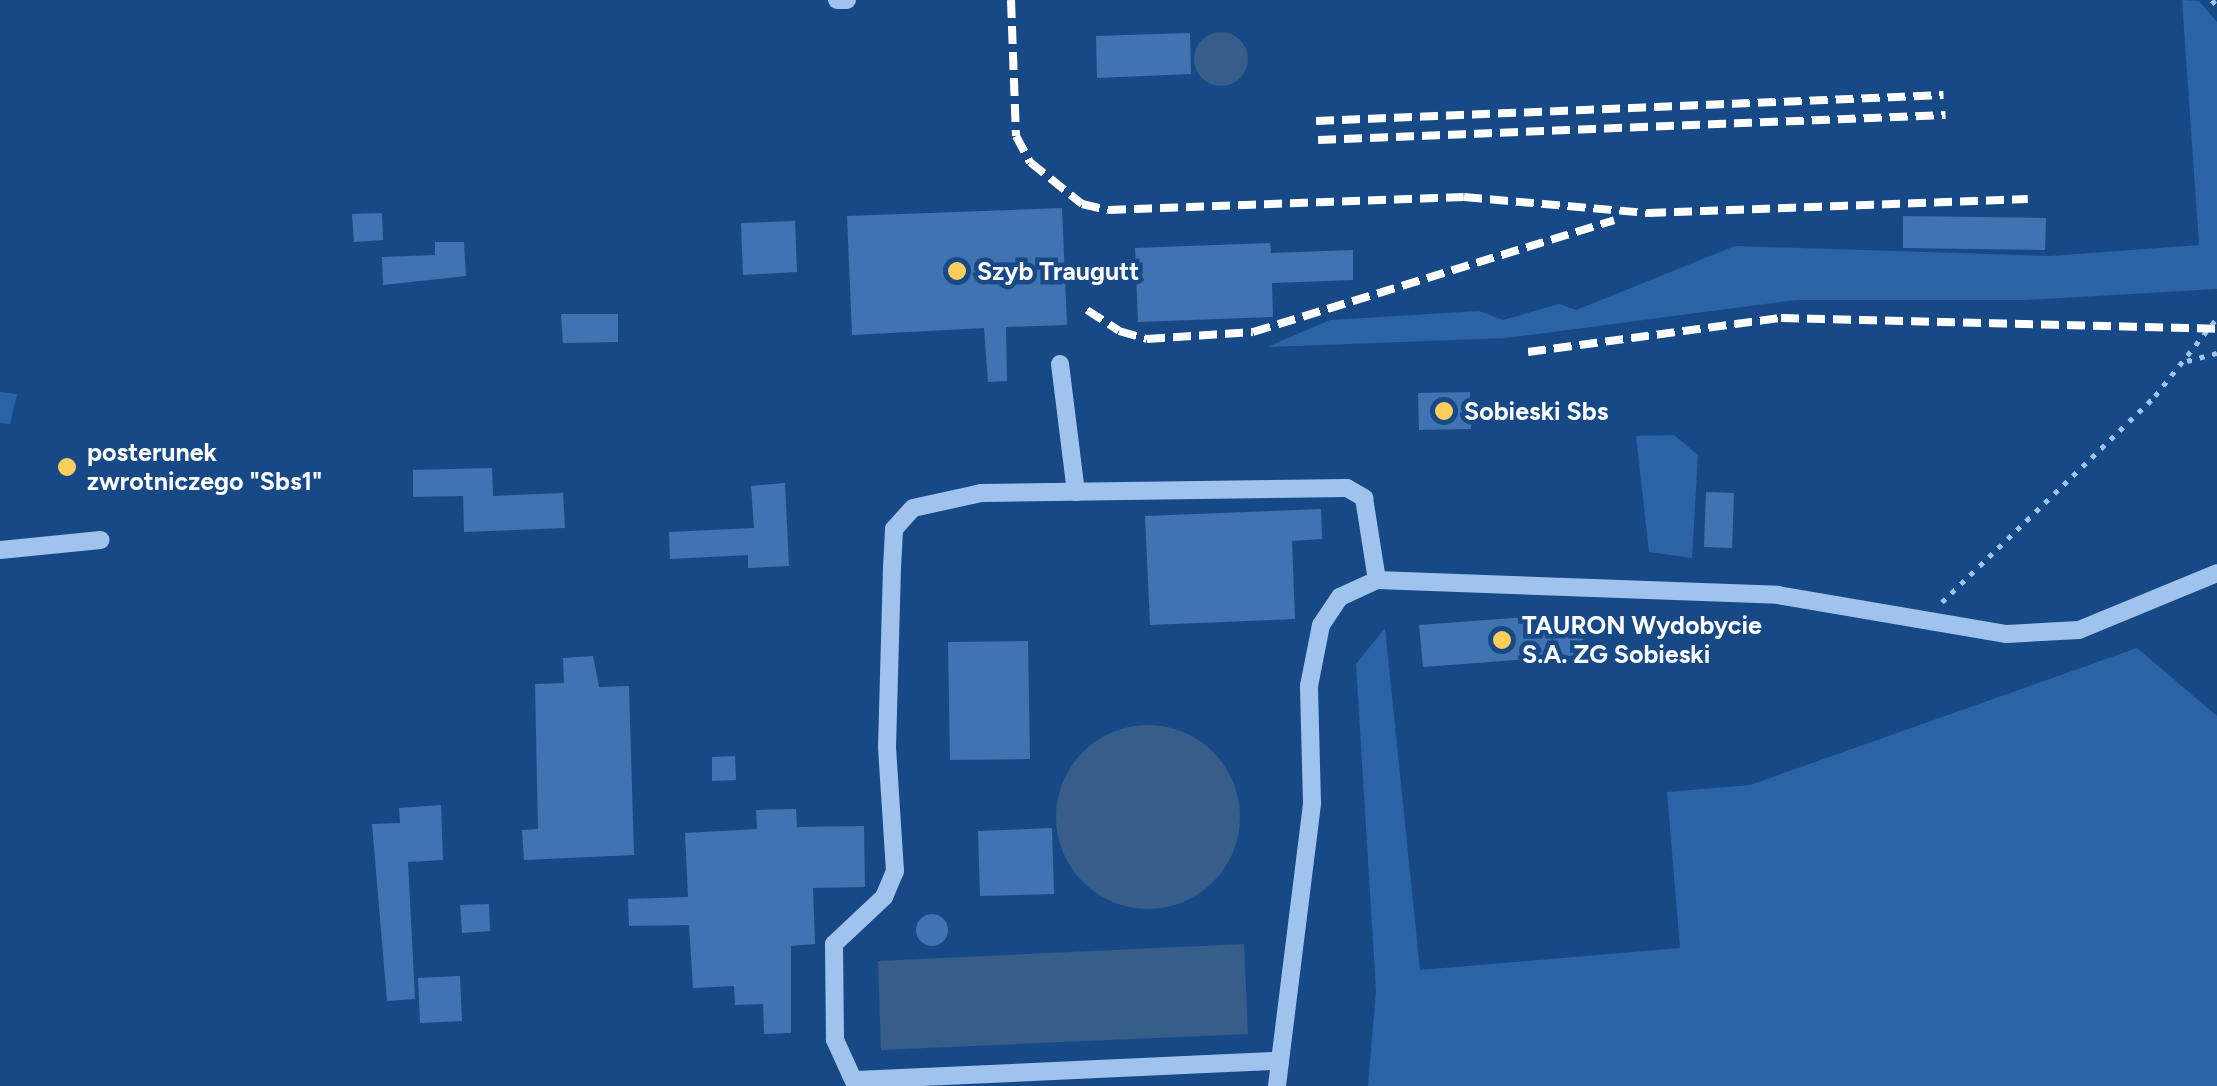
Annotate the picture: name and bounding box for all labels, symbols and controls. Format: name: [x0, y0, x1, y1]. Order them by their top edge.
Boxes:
place label: Szyb Traugutt: [977, 256, 1139, 286]
marker: Szyb Traugutt: [946, 260, 968, 282]
place label: Sobieski Sbs: [1464, 396, 1608, 426]
marker: Sobieski Sbs: [1433, 400, 1455, 422]
place label: posterunek zwrotniczego "Sbs1": [87, 438, 322, 497]
marker: posterunek zwrotniczego "Sbs1": [56, 456, 78, 478]
place label: TAURON Wydobycie S.A. ZG Sobieski: [1522, 611, 1762, 670]
marker: TAURON Wydobycie S.A. ZG Sobieski: [1491, 629, 1513, 651]

